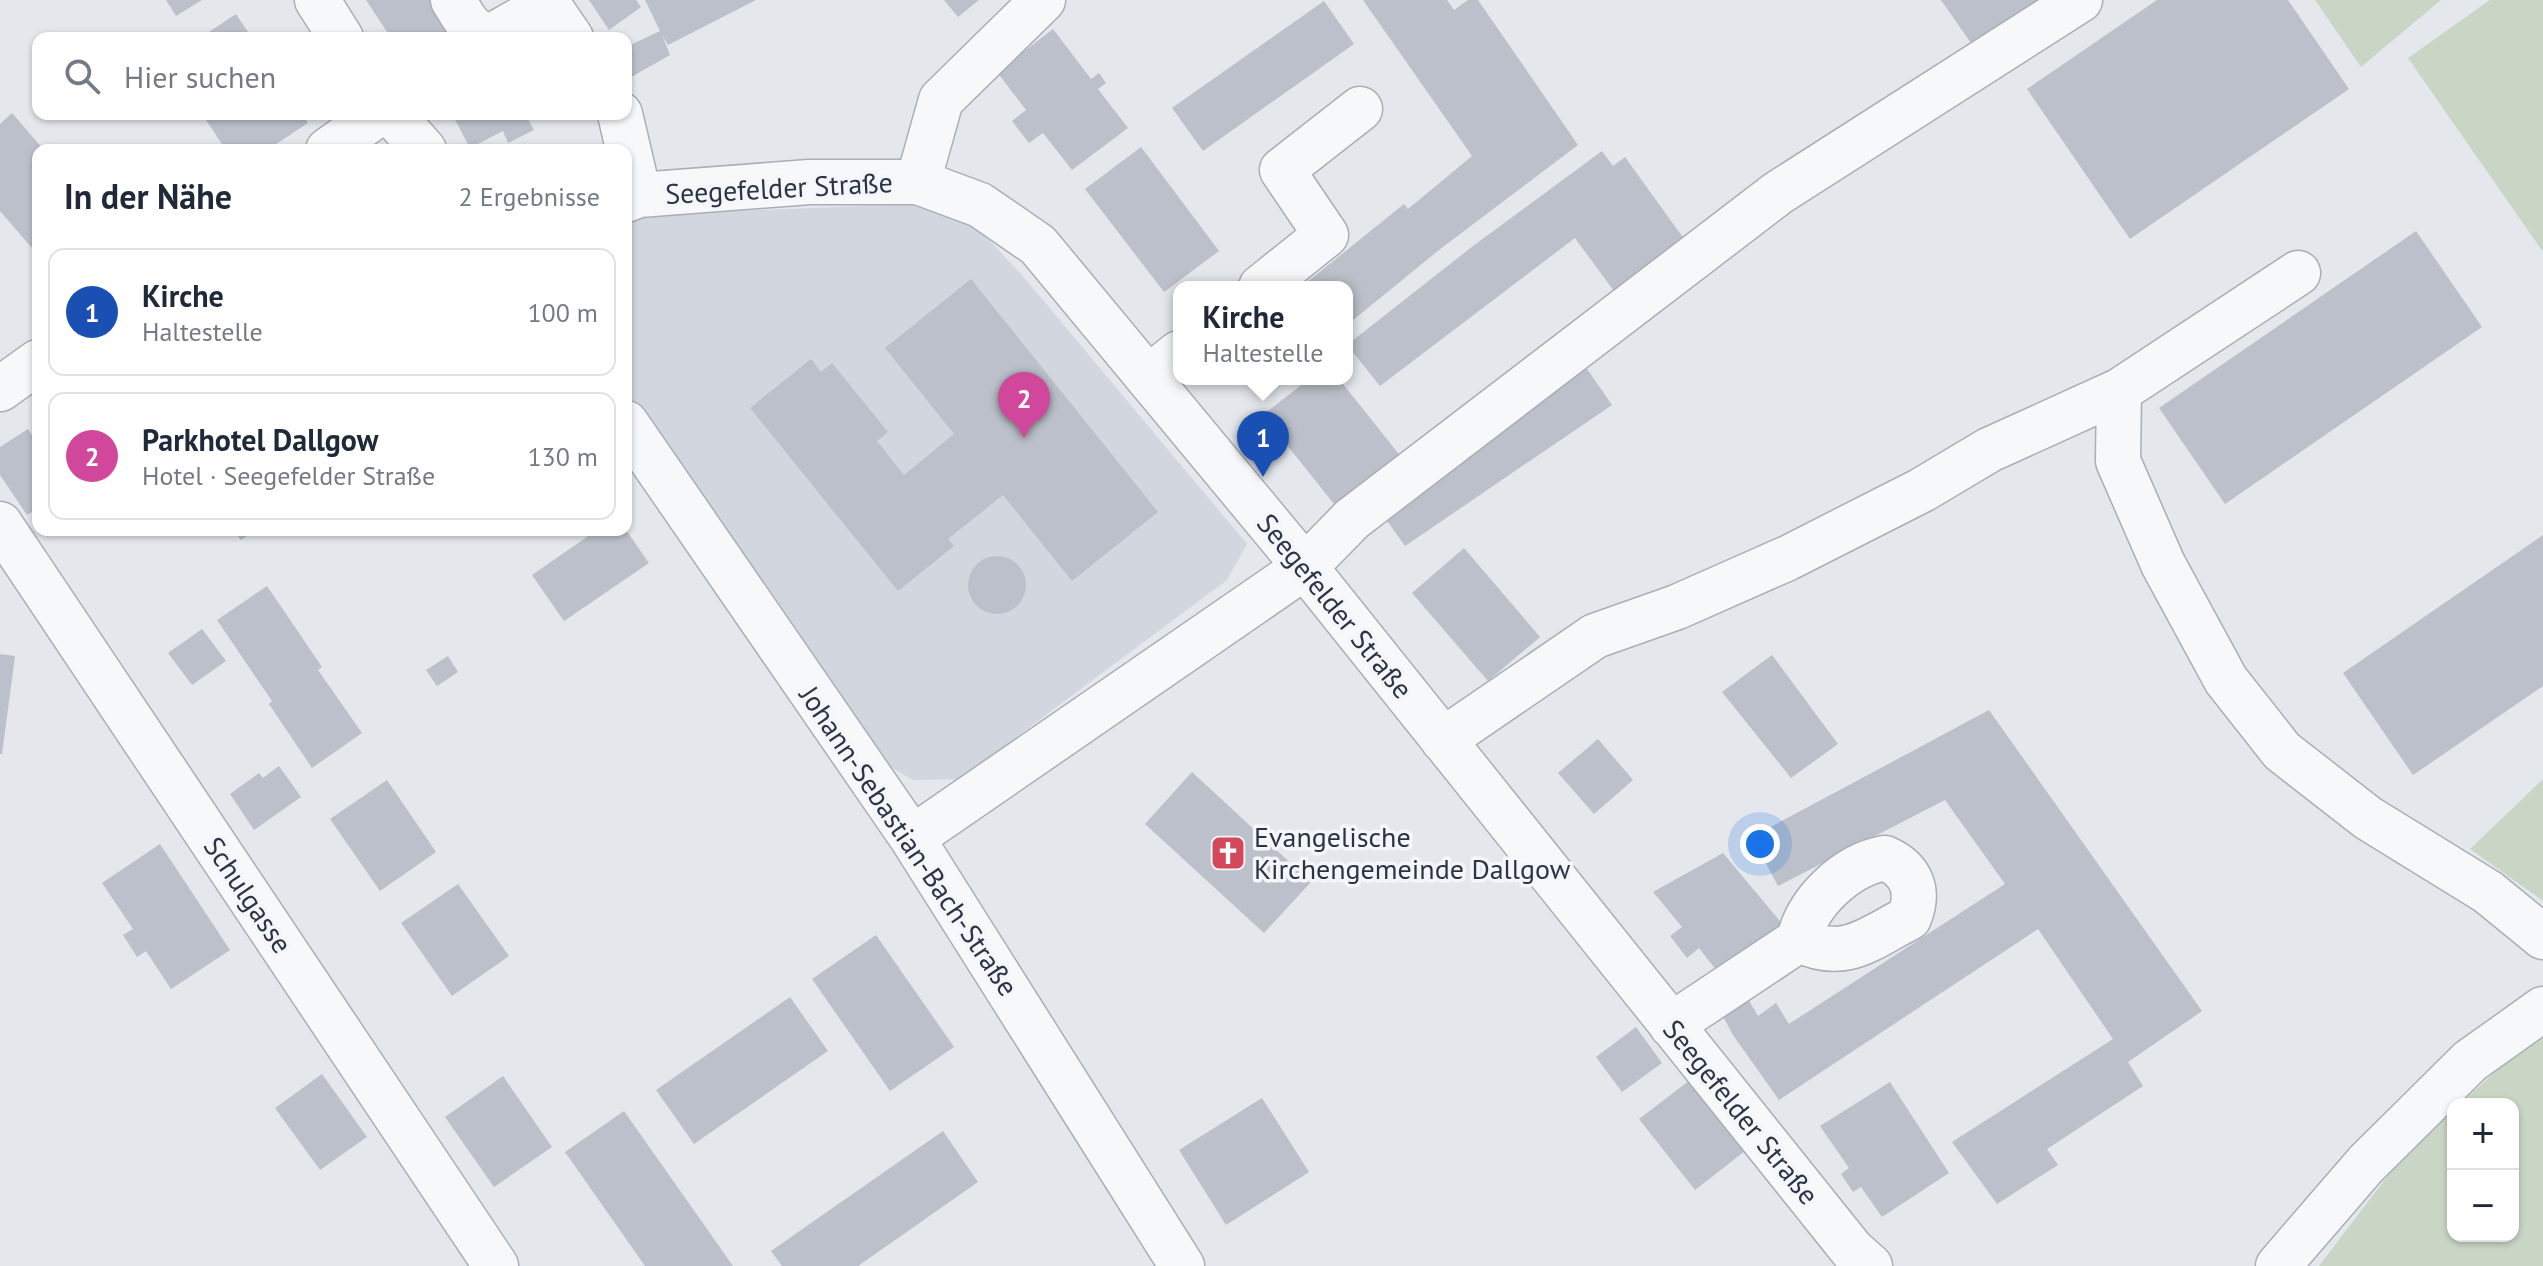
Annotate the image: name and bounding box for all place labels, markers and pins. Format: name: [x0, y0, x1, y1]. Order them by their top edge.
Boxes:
pin: 2: [998, 372, 1050, 438]
pin: 1: [1237, 411, 1289, 477]
place label: Evangelische Kirchengemeinde Dallgow: [1254, 818, 1571, 887]
church icon: Evangelische Kirchengemeinde Dallgow: [1209, 834, 1247, 872]

